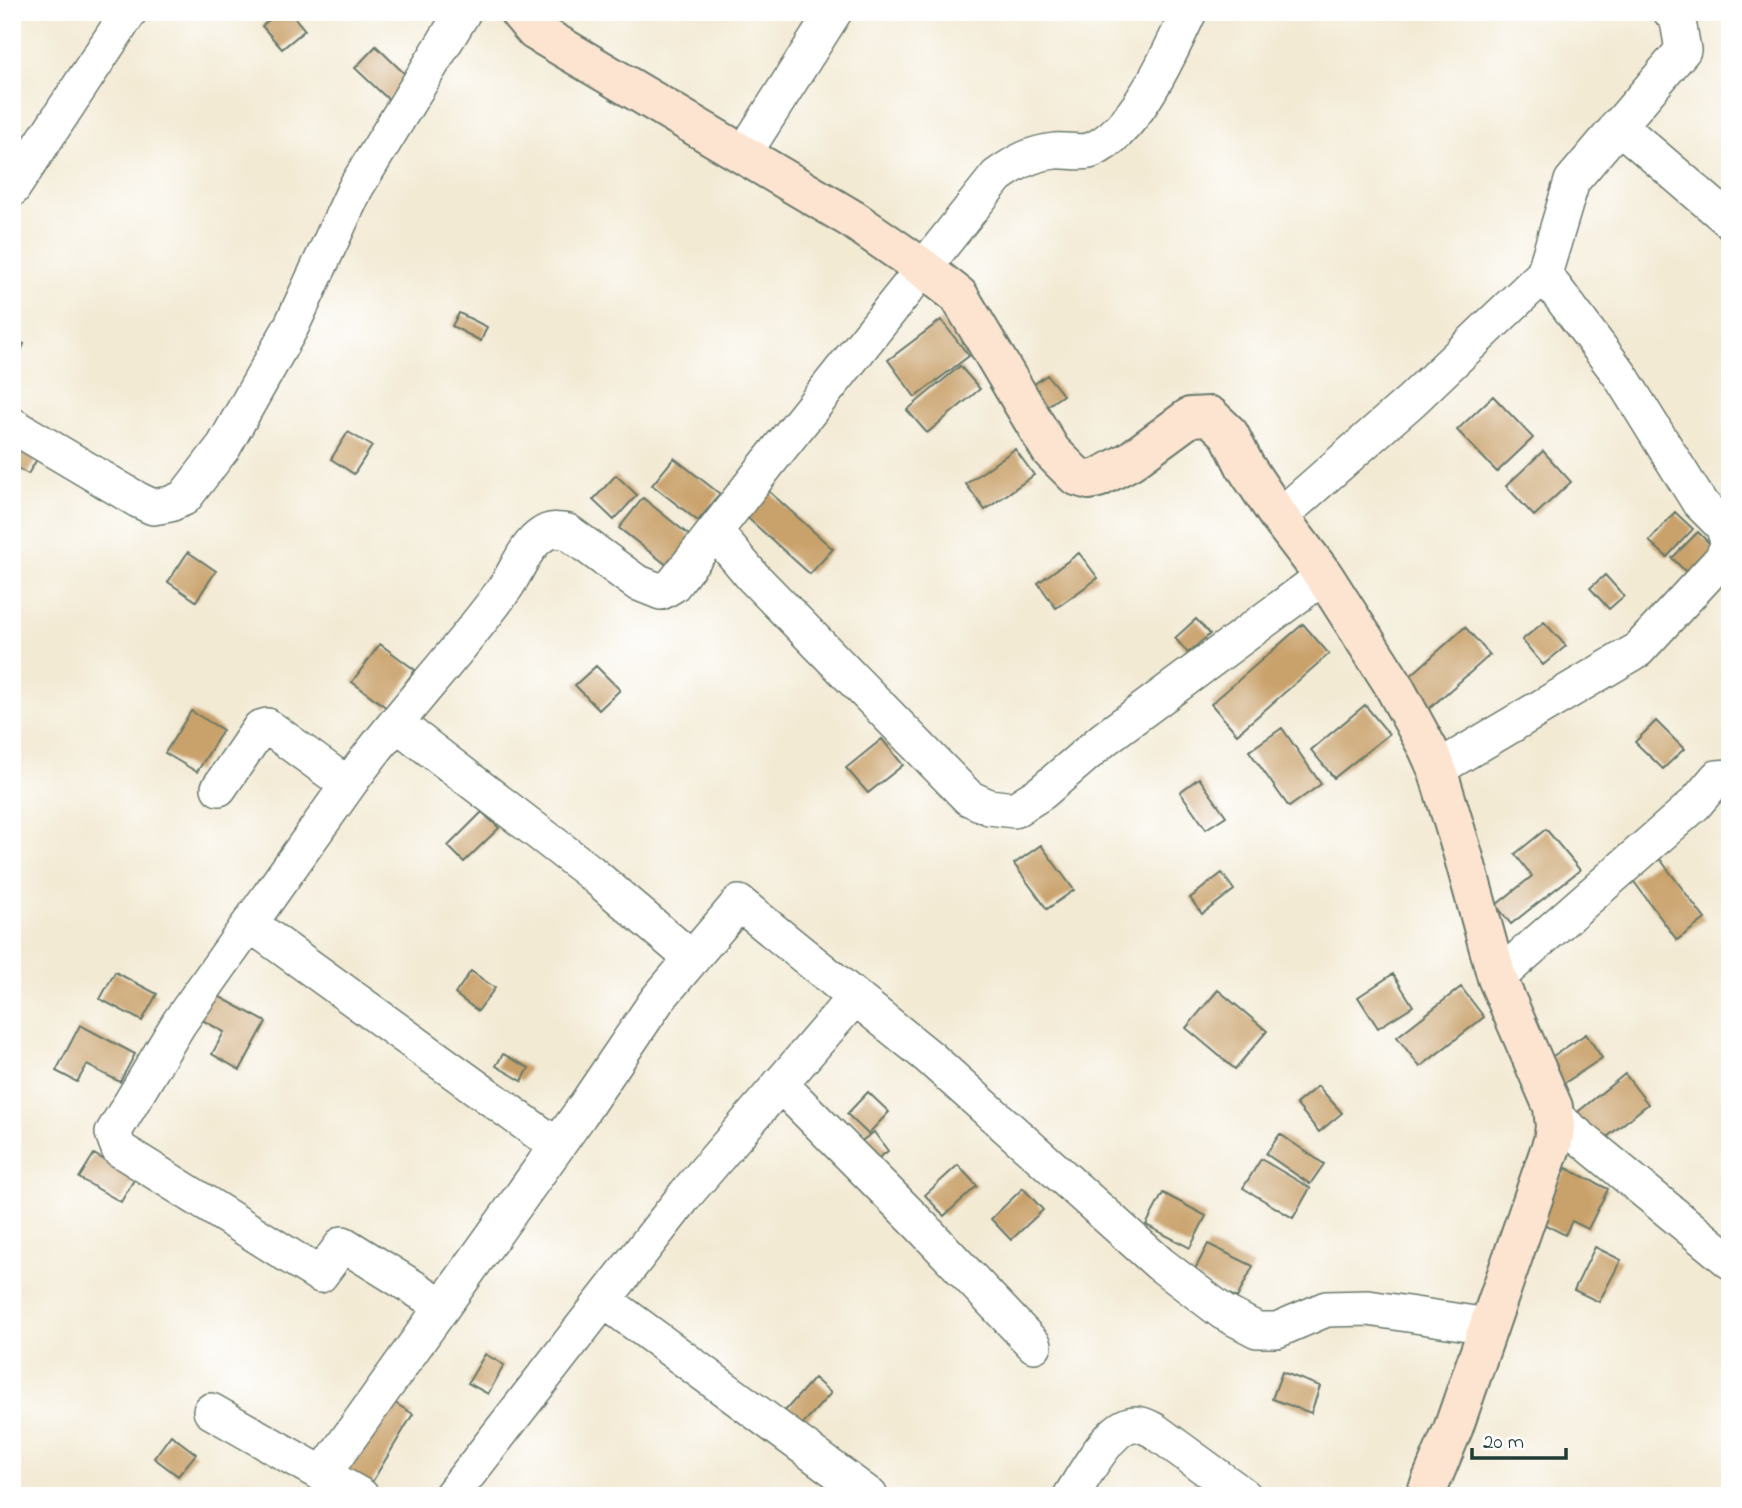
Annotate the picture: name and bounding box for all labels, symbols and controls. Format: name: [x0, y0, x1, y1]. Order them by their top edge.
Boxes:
scale bar: [1472, 1417, 1567, 1461]
text: 20 m: [1483, 1428, 1524, 1458]

